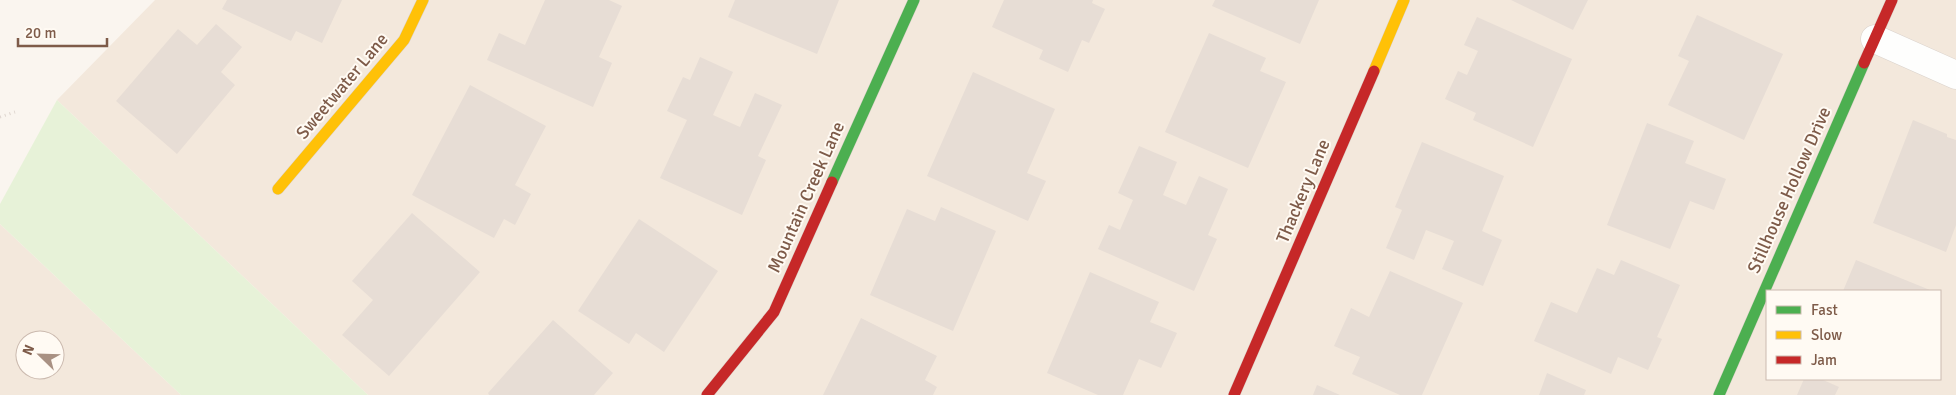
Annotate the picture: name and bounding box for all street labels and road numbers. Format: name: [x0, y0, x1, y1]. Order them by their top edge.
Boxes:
street label: Sweetwater Lane: [291, 29, 393, 143]
street label: Stillhouse Hollow Drive: [1742, 103, 1836, 277]
street label: Mountain Creek Lane: [763, 118, 849, 276]
street label: Thackery Lane: [1271, 136, 1335, 246]

